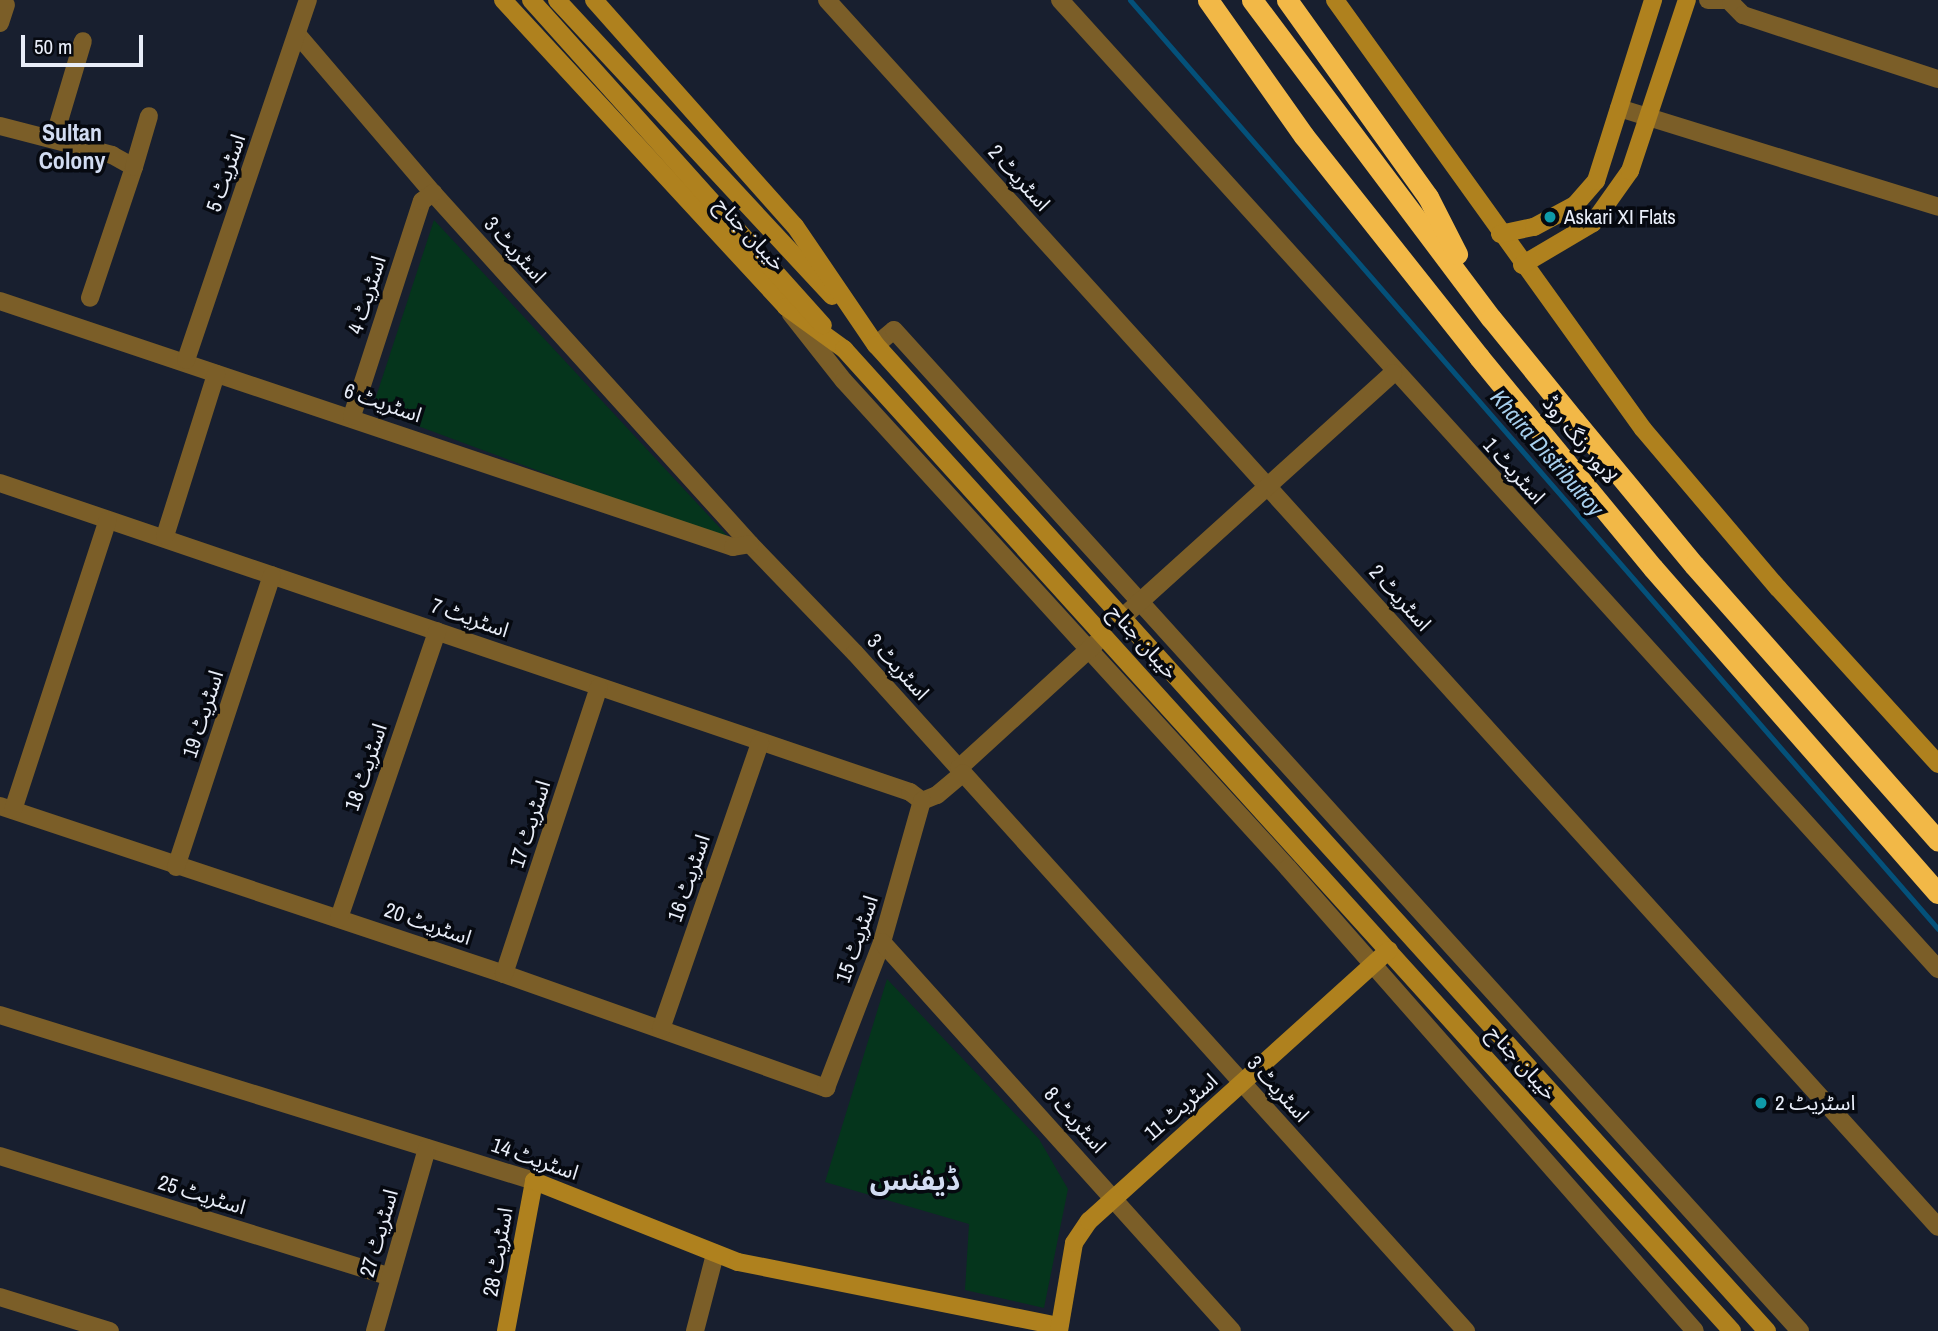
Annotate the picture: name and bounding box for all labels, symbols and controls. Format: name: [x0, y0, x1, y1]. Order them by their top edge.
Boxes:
scale bar: [24, 21, 147, 65]
text: 50 m: [34, 32, 72, 61]
district label: Sultan Colony: [39, 119, 105, 175]
street label: اسٹریٹ 5: [201, 131, 251, 215]
street label: اسٹریٹ 2: [983, 140, 1055, 216]
street label: خیبان جناح: [709, 192, 791, 276]
place label: Askari XI Flats: [1564, 204, 1676, 230]
marker: Askari XI Flats: [1542, 209, 1558, 225]
street label: اسٹریٹ 3: [479, 212, 551, 288]
street label: اسٹریٹ 4: [343, 253, 391, 337]
street label: اسٹریٹ 6: [341, 378, 425, 428]
water label: Khaira Distributroy: [1485, 384, 1609, 522]
street label: لاہور رنگ روڈ: [1537, 391, 1623, 489]
street label: اسٹریٹ 1: [1478, 433, 1550, 509]
street label: اسٹریٹ 2: [1364, 560, 1436, 636]
street label: اسٹریٹ 7: [428, 593, 512, 643]
street label: خیبان جناح: [1103, 599, 1183, 685]
street label: اسٹریٹ 3: [862, 629, 934, 705]
street label: اسٹریٹ 19: [177, 667, 229, 761]
street label: اسٹریٹ 18: [339, 720, 393, 814]
street label: اسٹریٹ 17: [504, 777, 556, 871]
street label: اسٹریٹ 16: [662, 831, 716, 925]
street label: اسٹریٹ 15: [830, 892, 884, 986]
street label: اسٹریٹ 20: [381, 897, 475, 951]
street label: خیبان جناح: [1482, 1020, 1562, 1106]
street label: اسٹریٹ 3: [1242, 1051, 1314, 1127]
street label: اسٹریٹ 11: [1139, 1068, 1223, 1146]
street label: اسٹریٹ 8: [1039, 1082, 1111, 1158]
place label: اسٹریٹ 2: [1775, 1090, 1856, 1116]
marker: اسٹریٹ 2: [1753, 1095, 1769, 1111]
street label: اسٹریٹ 14: [488, 1132, 582, 1186]
district label: ڈیفنس: [870, 1163, 960, 1197]
street label: اسٹریٹ 25: [155, 1170, 249, 1220]
street label: اسٹریٹ 27: [354, 1186, 404, 1280]
street label: اسٹریٹ 28: [478, 1205, 518, 1299]

